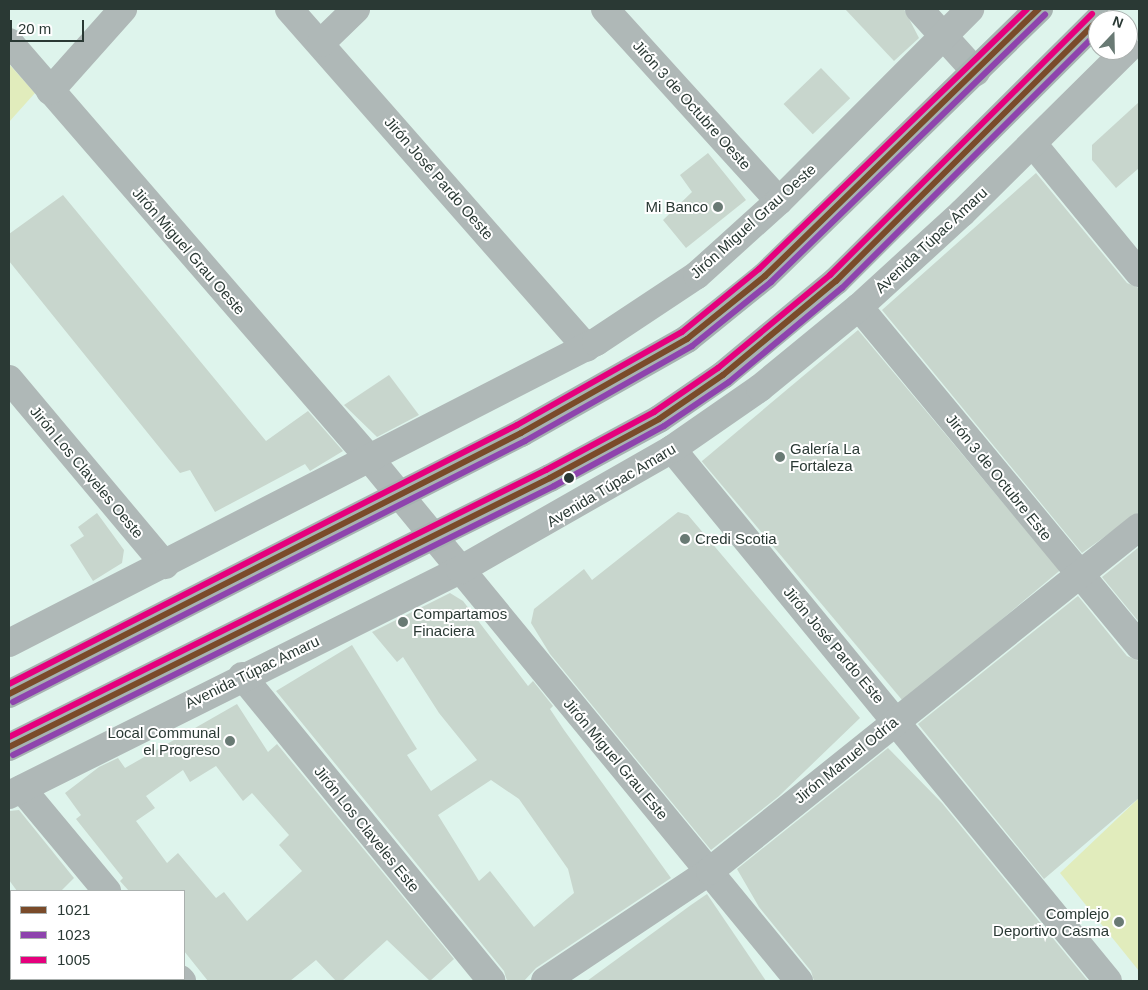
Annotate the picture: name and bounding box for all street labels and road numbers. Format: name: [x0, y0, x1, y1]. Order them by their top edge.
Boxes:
street label: Jirón 3 de Octubre Oeste: [629, 37, 755, 173]
street label: Jirón José Pardo Oeste: [381, 113, 497, 243]
street label: Jirón Miguel Grau Oeste: [687, 160, 819, 282]
street label: Avenida Túpac Amaru: [871, 183, 991, 297]
street label: Jirón Miguel Grau Oeste: [129, 184, 249, 318]
street label: Jirón Los Claveles Oeste: [27, 402, 147, 542]
street label: Jirón 3 de Octubre Este: [942, 410, 1056, 544]
street label: Avenida Túpac Amaru: [543, 439, 679, 531]
street label: Jirón José Pardo Este: [780, 583, 888, 707]
street label: Avenida Túpac Amaru: [181, 631, 323, 713]
street label: Jirón Miguel Grau Este: [560, 695, 672, 823]
street label: Jirón Manuel Odría: [791, 713, 901, 807]
street label: Jirón Los Claveles Este: [311, 762, 423, 896]

